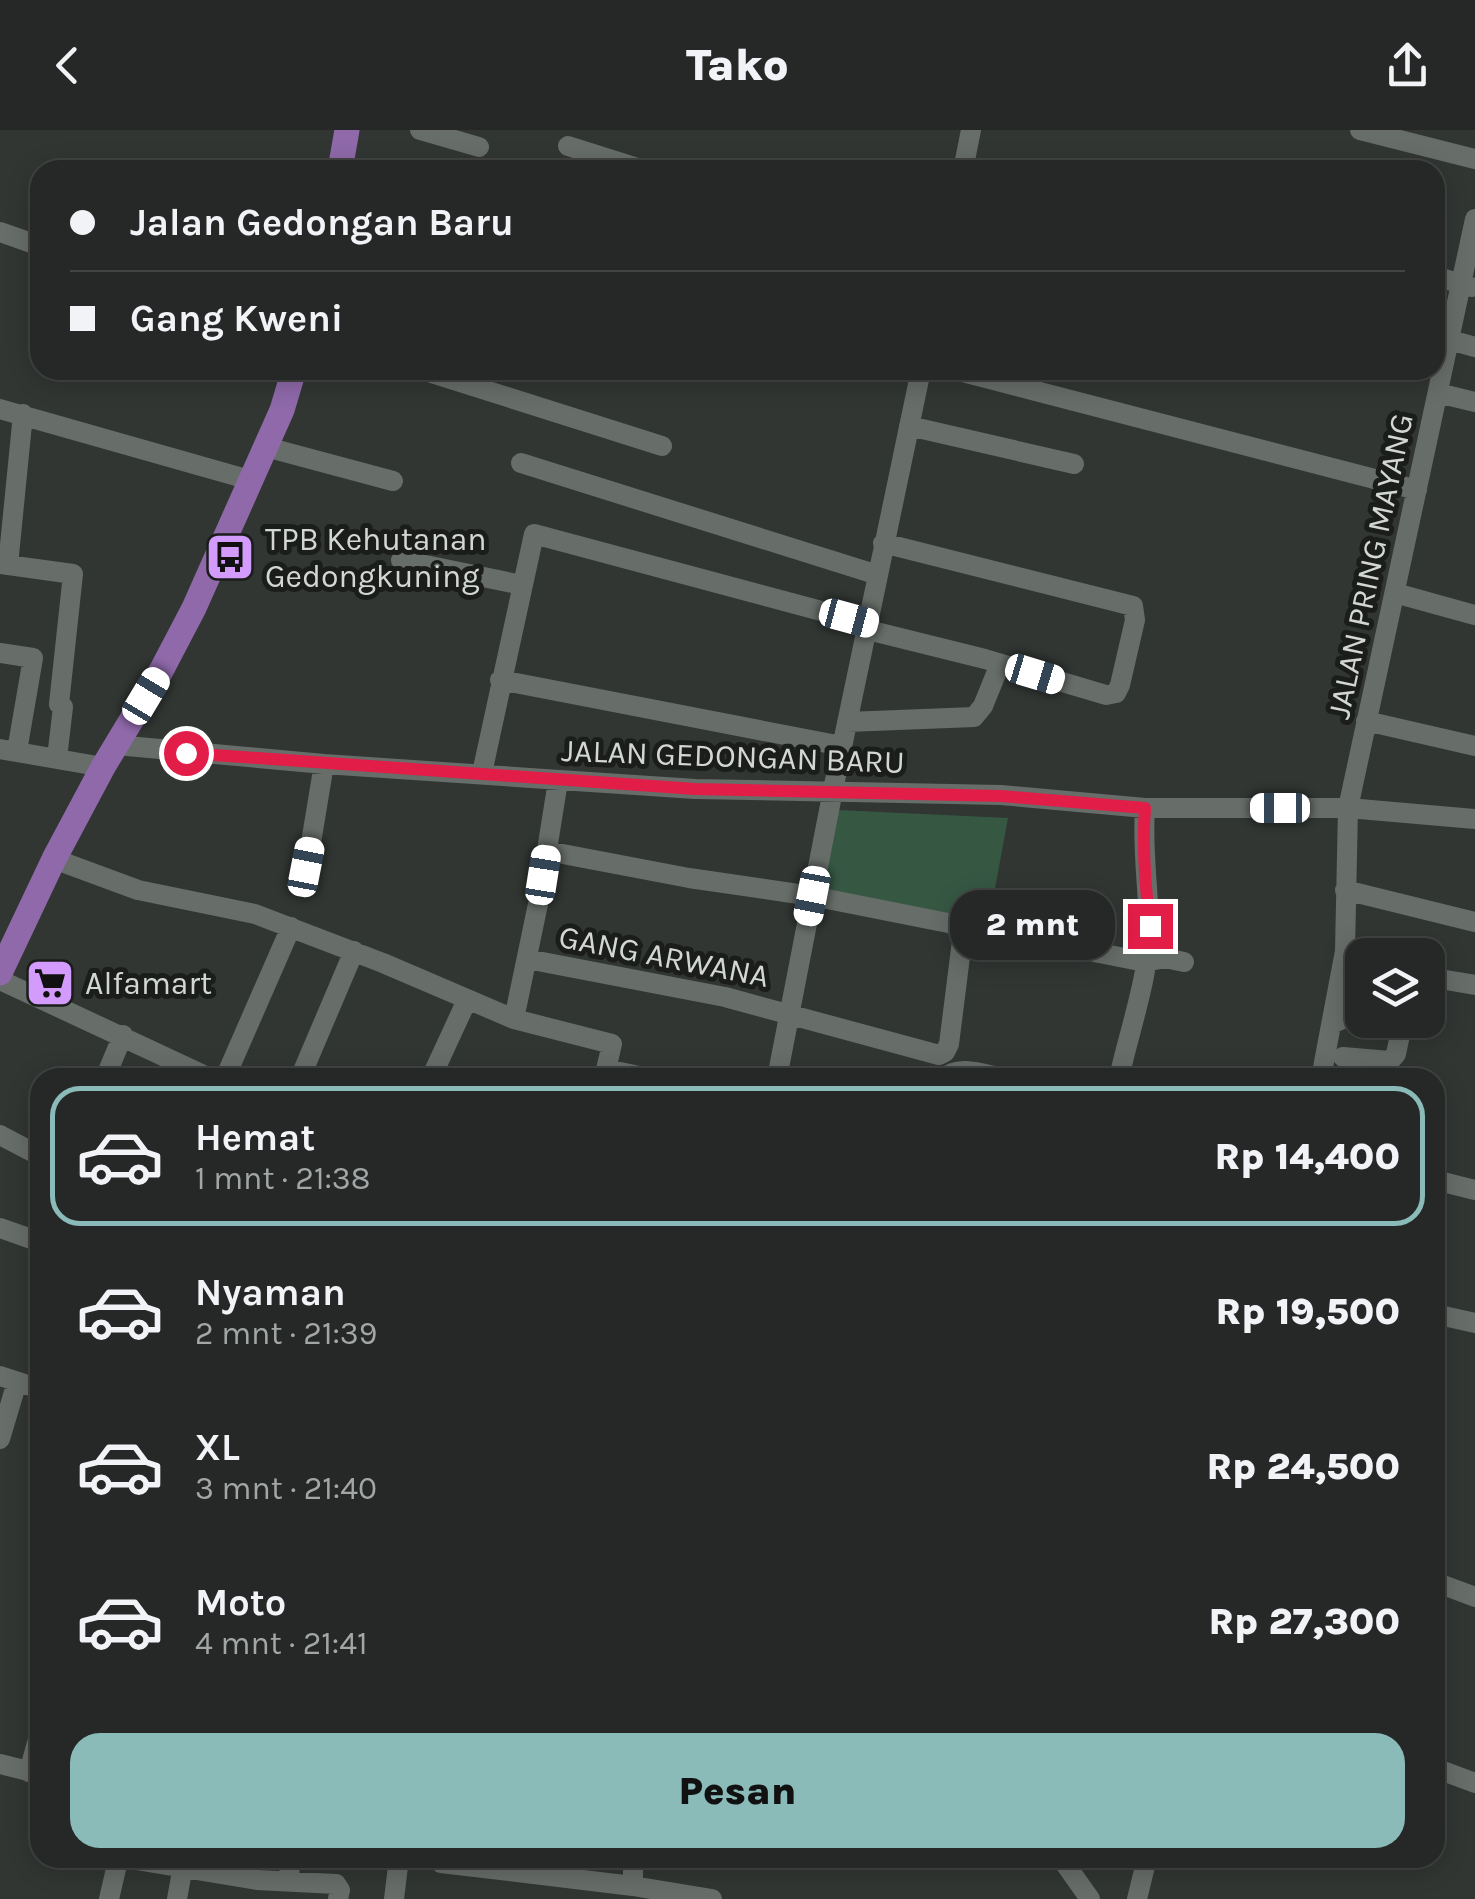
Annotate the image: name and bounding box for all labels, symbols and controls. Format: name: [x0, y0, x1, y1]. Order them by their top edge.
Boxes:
icon: back: [40, 38, 95, 93]
icon: share: [1380, 38, 1435, 93]
text: Tako: [686, 39, 789, 91]
text: Jalan Gedongan Baru: [130, 200, 514, 245]
text: Gang Kweni: [130, 296, 343, 341]
street label: JALAN PRING MAYANG: [1320, 410, 1421, 722]
place label: TPB Kehutanan Gedongkuning: [265, 521, 487, 595]
bus stop icon: TPB Kehutanan Gedongkuning: [204, 531, 256, 583]
car: [816, 596, 882, 640]
car: [1002, 651, 1068, 697]
car: [118, 663, 174, 729]
route start: [164, 731, 209, 776]
street label: JALAN GEDONGAN BARU: [561, 732, 905, 781]
car: [1250, 793, 1310, 823]
car: [286, 835, 326, 899]
car: [523, 843, 563, 907]
car: [792, 864, 832, 928]
callout: 2 mnt: [950, 891, 1115, 961]
route end: [1128, 904, 1173, 949]
text: 2 mnt: [986, 906, 1079, 943]
street label: GANG ARWANA: [556, 918, 772, 995]
map controls: [1345, 938, 1445, 1038]
button: layers: [1345, 938, 1445, 1038]
supermarket icon: Alfamart: [24, 957, 76, 1009]
place label: Alfamart: [85, 965, 212, 1002]
icon: car: [75, 1111, 165, 1201]
text: Hemat: [195, 1115, 315, 1160]
text: Rp 14,400: [1215, 1134, 1400, 1179]
text: 1 mnt · 21:38: [195, 1160, 370, 1197]
icon: car: [75, 1266, 165, 1356]
text: Nyaman: [195, 1270, 346, 1315]
text: Rp 19,500: [1216, 1289, 1400, 1334]
text: 2 mnt · 21:39: [195, 1315, 377, 1352]
icon: car: [75, 1421, 165, 1511]
text: XL: [195, 1425, 240, 1470]
text: Rp 24,500: [1206, 1444, 1400, 1489]
text: 3 mnt · 21:40: [195, 1470, 377, 1507]
icon: car: [75, 1576, 165, 1666]
text: Moto: [195, 1580, 286, 1625]
text: Rp 27,300: [1208, 1599, 1400, 1644]
text: 4 mnt · 21:41: [195, 1625, 368, 1662]
button: Pesan: [70, 1733, 1405, 1848]

